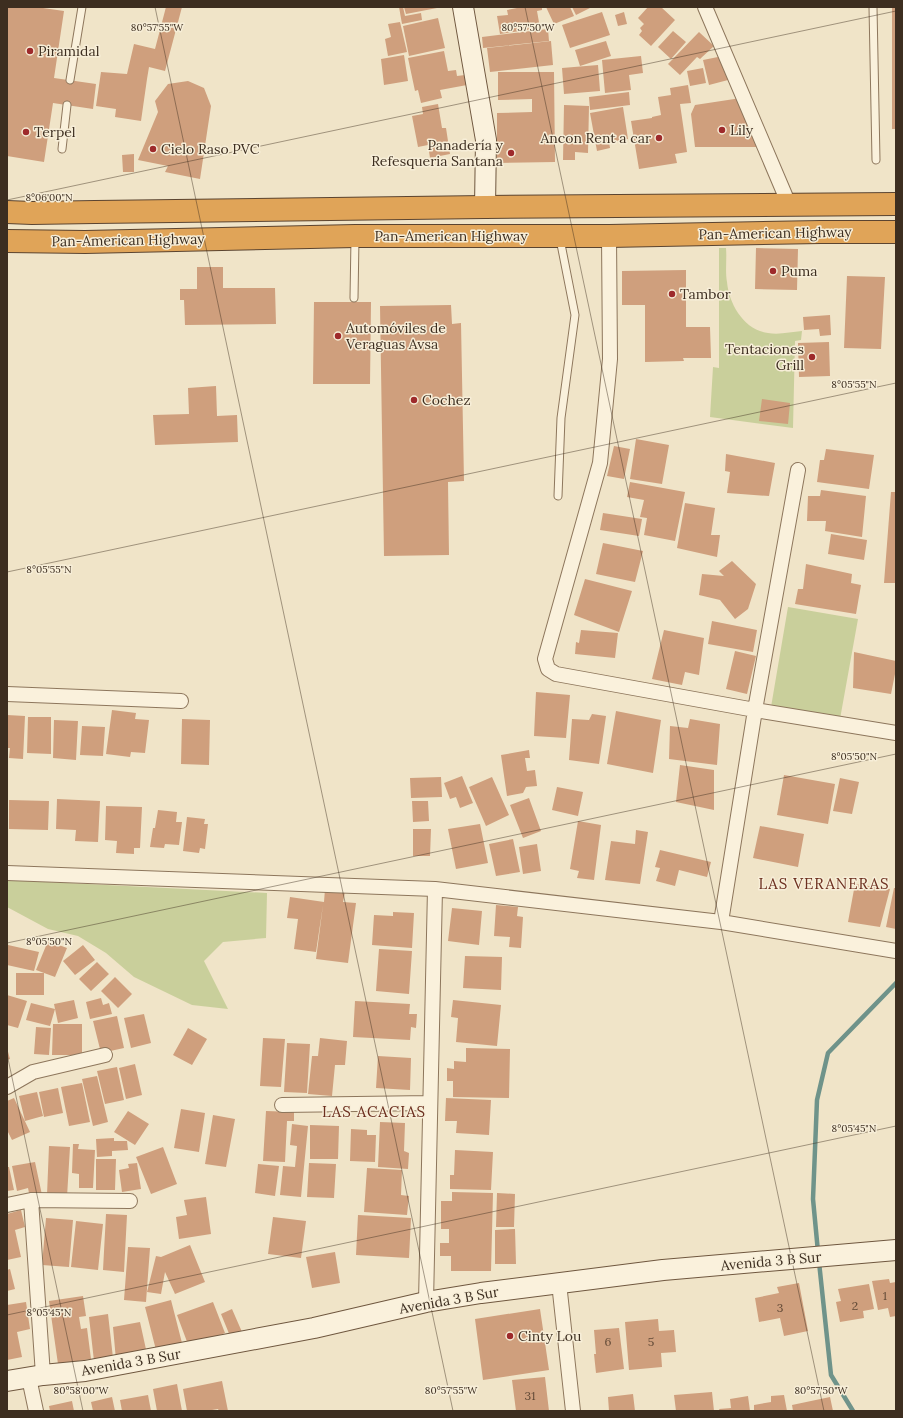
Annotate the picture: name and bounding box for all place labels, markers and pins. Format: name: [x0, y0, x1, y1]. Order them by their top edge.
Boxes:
place label: Piramidal: [38, 42, 100, 60]
marker: Piramidal: [25, 46, 35, 56]
place label: Lily: [730, 121, 754, 139]
place label: Terpel: [34, 123, 76, 141]
marker: Lily: [717, 125, 727, 135]
marker: Terpel: [21, 127, 31, 137]
place label: Ancon Rent a car: [540, 129, 651, 147]
marker: Ancon Rent a car: [654, 133, 664, 143]
place label: Panadería y Refesqueria Santana: [371, 136, 504, 170]
place label: Cielo Raso PVC: [161, 140, 260, 158]
marker: Cielo Raso PVC: [148, 144, 158, 154]
marker: Panadería y Refesqueria Santana: [506, 148, 516, 158]
place label: Puma: [781, 262, 818, 280]
marker: Puma: [768, 266, 778, 276]
place label: Tambor: [680, 285, 731, 303]
marker: Tambor: [667, 289, 677, 299]
place label: Automóviles de Veraguas Avsa: [345, 319, 446, 353]
marker: Automóviles de Veraguas Avsa: [333, 331, 343, 341]
place label: Tentaciones Grill: [725, 340, 804, 374]
marker: Tentaciones Grill: [807, 352, 817, 362]
place label: Cochez: [422, 391, 471, 409]
marker: Cochez: [409, 395, 419, 405]
place label: Cinty Lou: [518, 1327, 581, 1345]
marker: Cinty Lou: [505, 1331, 515, 1341]

